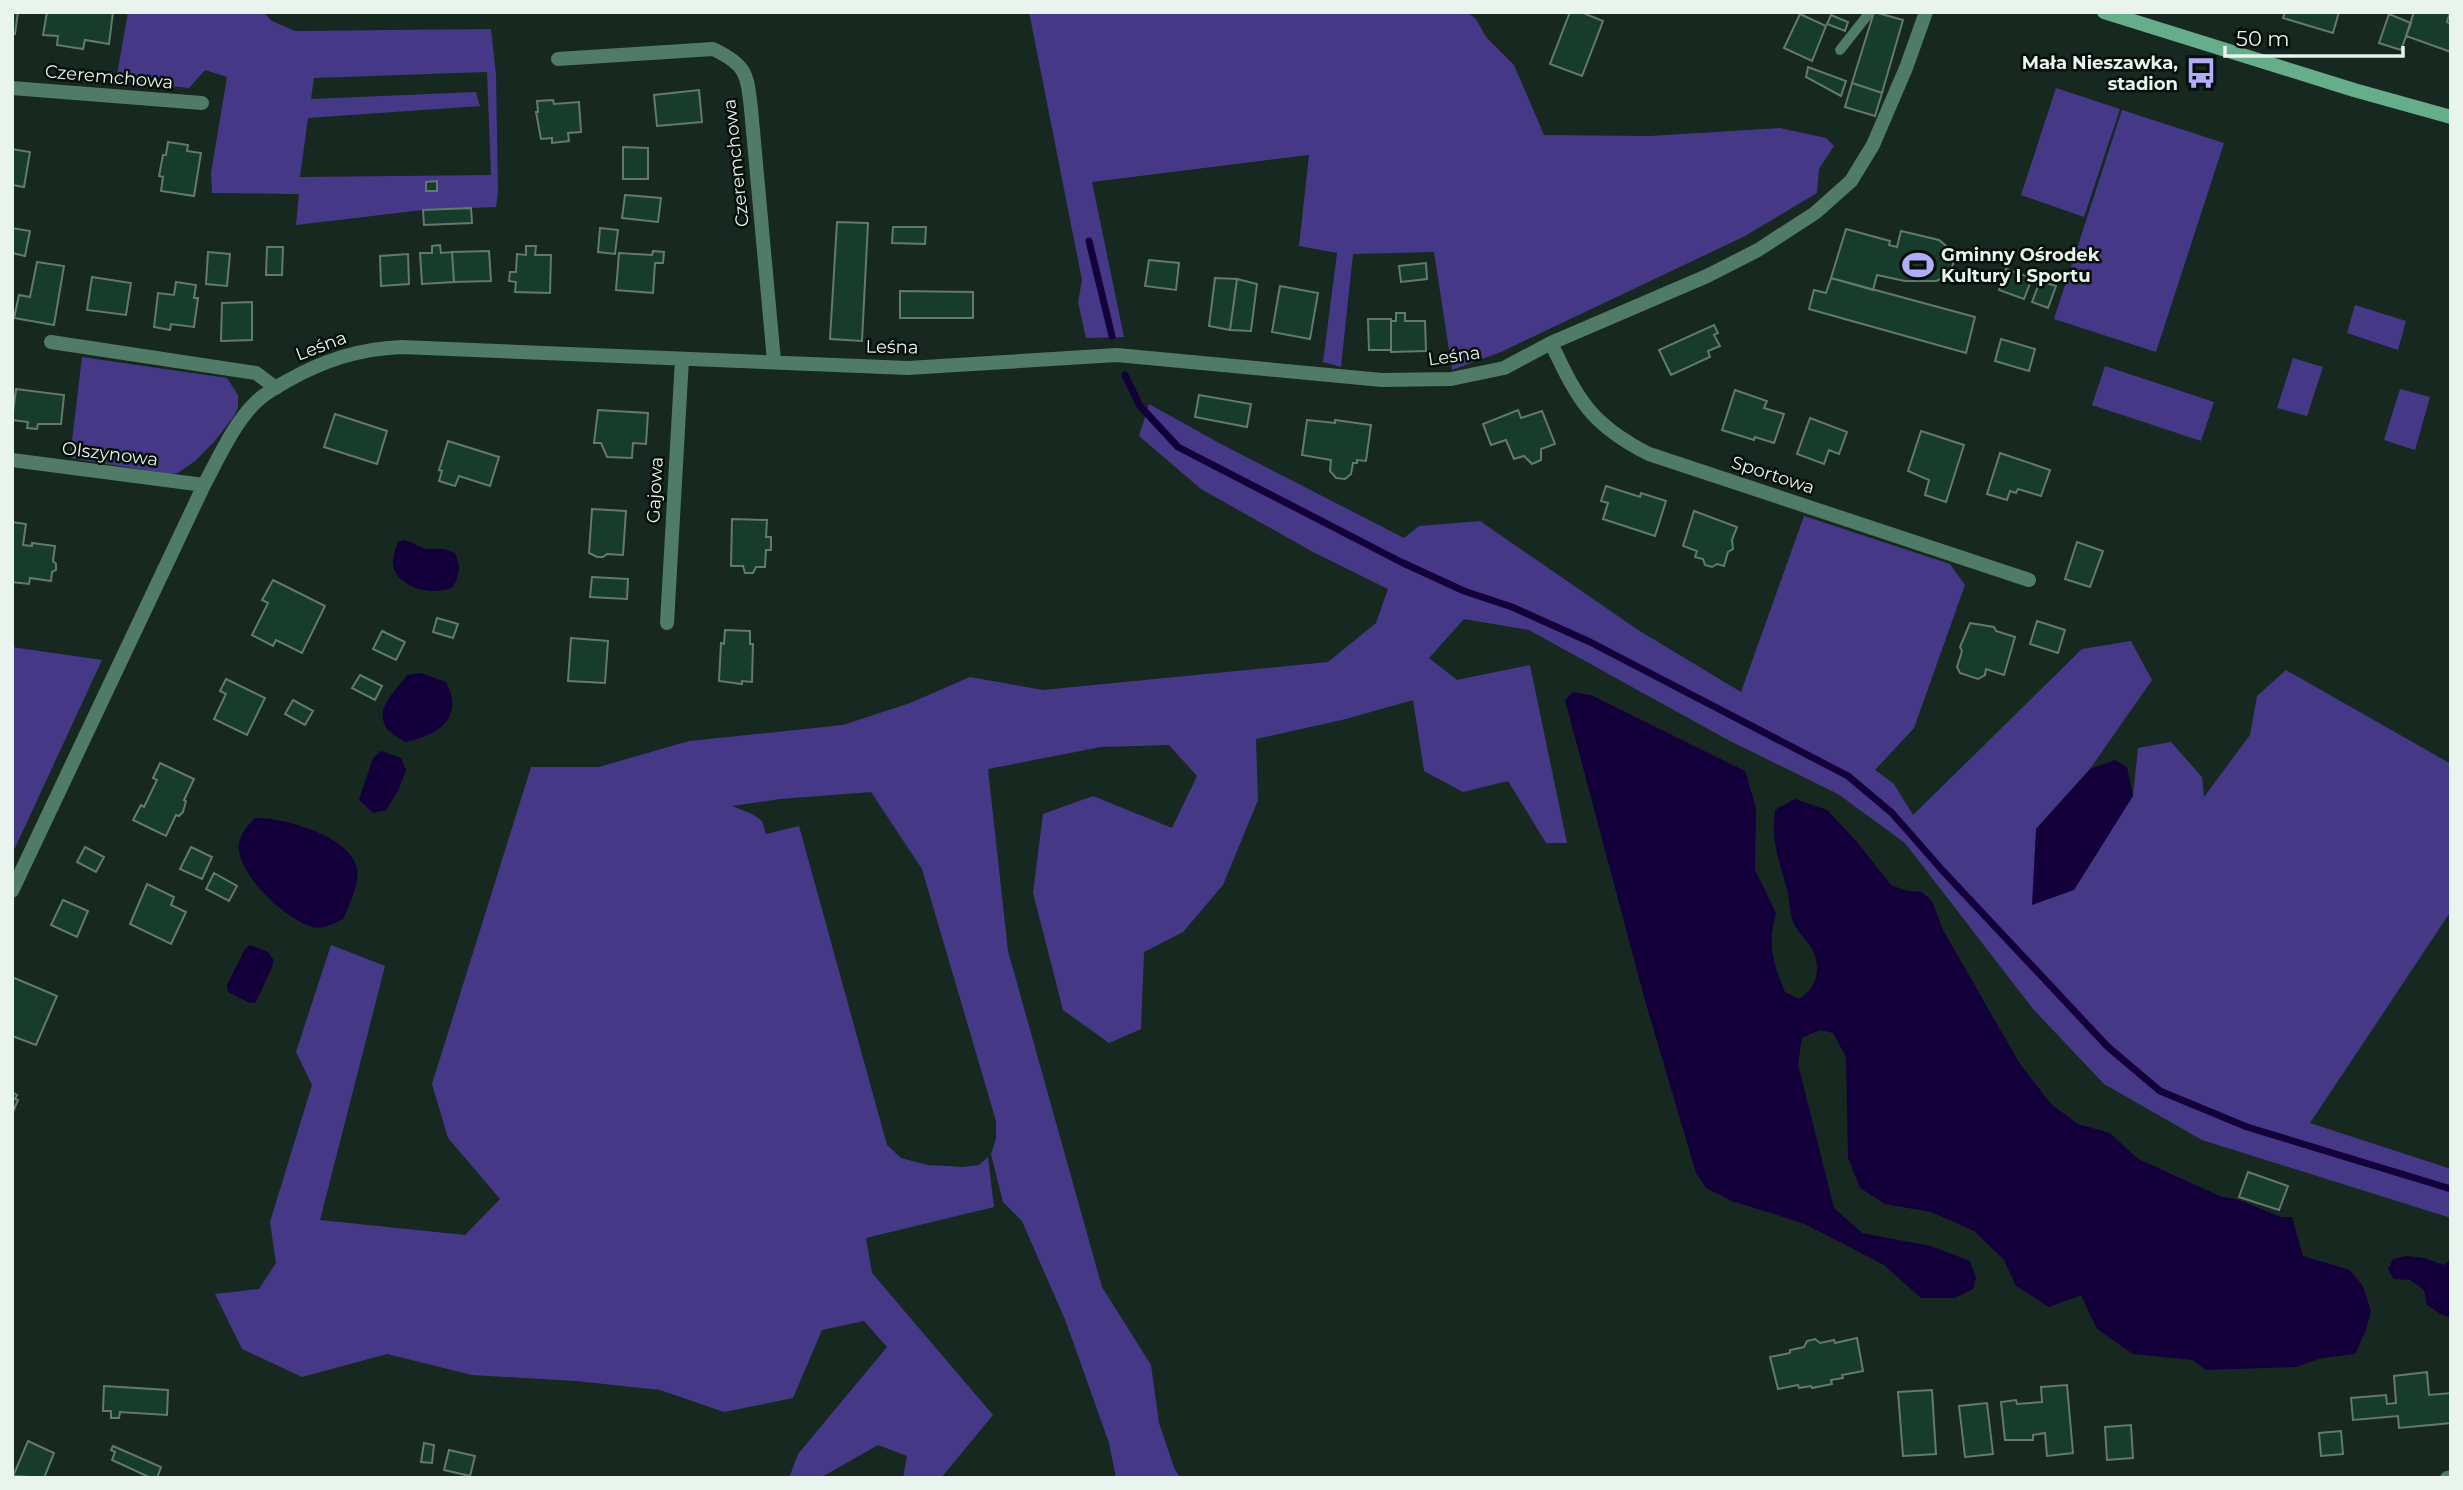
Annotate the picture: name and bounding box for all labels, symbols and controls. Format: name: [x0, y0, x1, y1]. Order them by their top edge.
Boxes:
scale bar: [2225, 14, 2404, 58]
text: 50 m: [2236, 26, 2290, 51]
place label: Mała Nieszawka, stadion: [2022, 52, 2178, 95]
bus stop icon: Mała Nieszawka, stadion: [2184, 56, 2218, 90]
street label: Czeremchowa: [44, 60, 174, 94]
street label: Czeremchowa: [718, 98, 754, 228]
place label: Gminny Ośrodek Kultury I Sportu: [1941, 244, 2100, 287]
sports icon: Gminny Ośrodek Kultury I Sportu: [1901, 248, 1935, 282]
street label: Leśna: [292, 326, 350, 366]
street label: Leśna: [865, 336, 919, 358]
street label: Leśna: [1426, 341, 1482, 371]
street label: Olszynowa: [61, 437, 159, 471]
street label: Sportowa: [1729, 451, 1817, 499]
street label: Gajowa: [642, 456, 668, 524]

